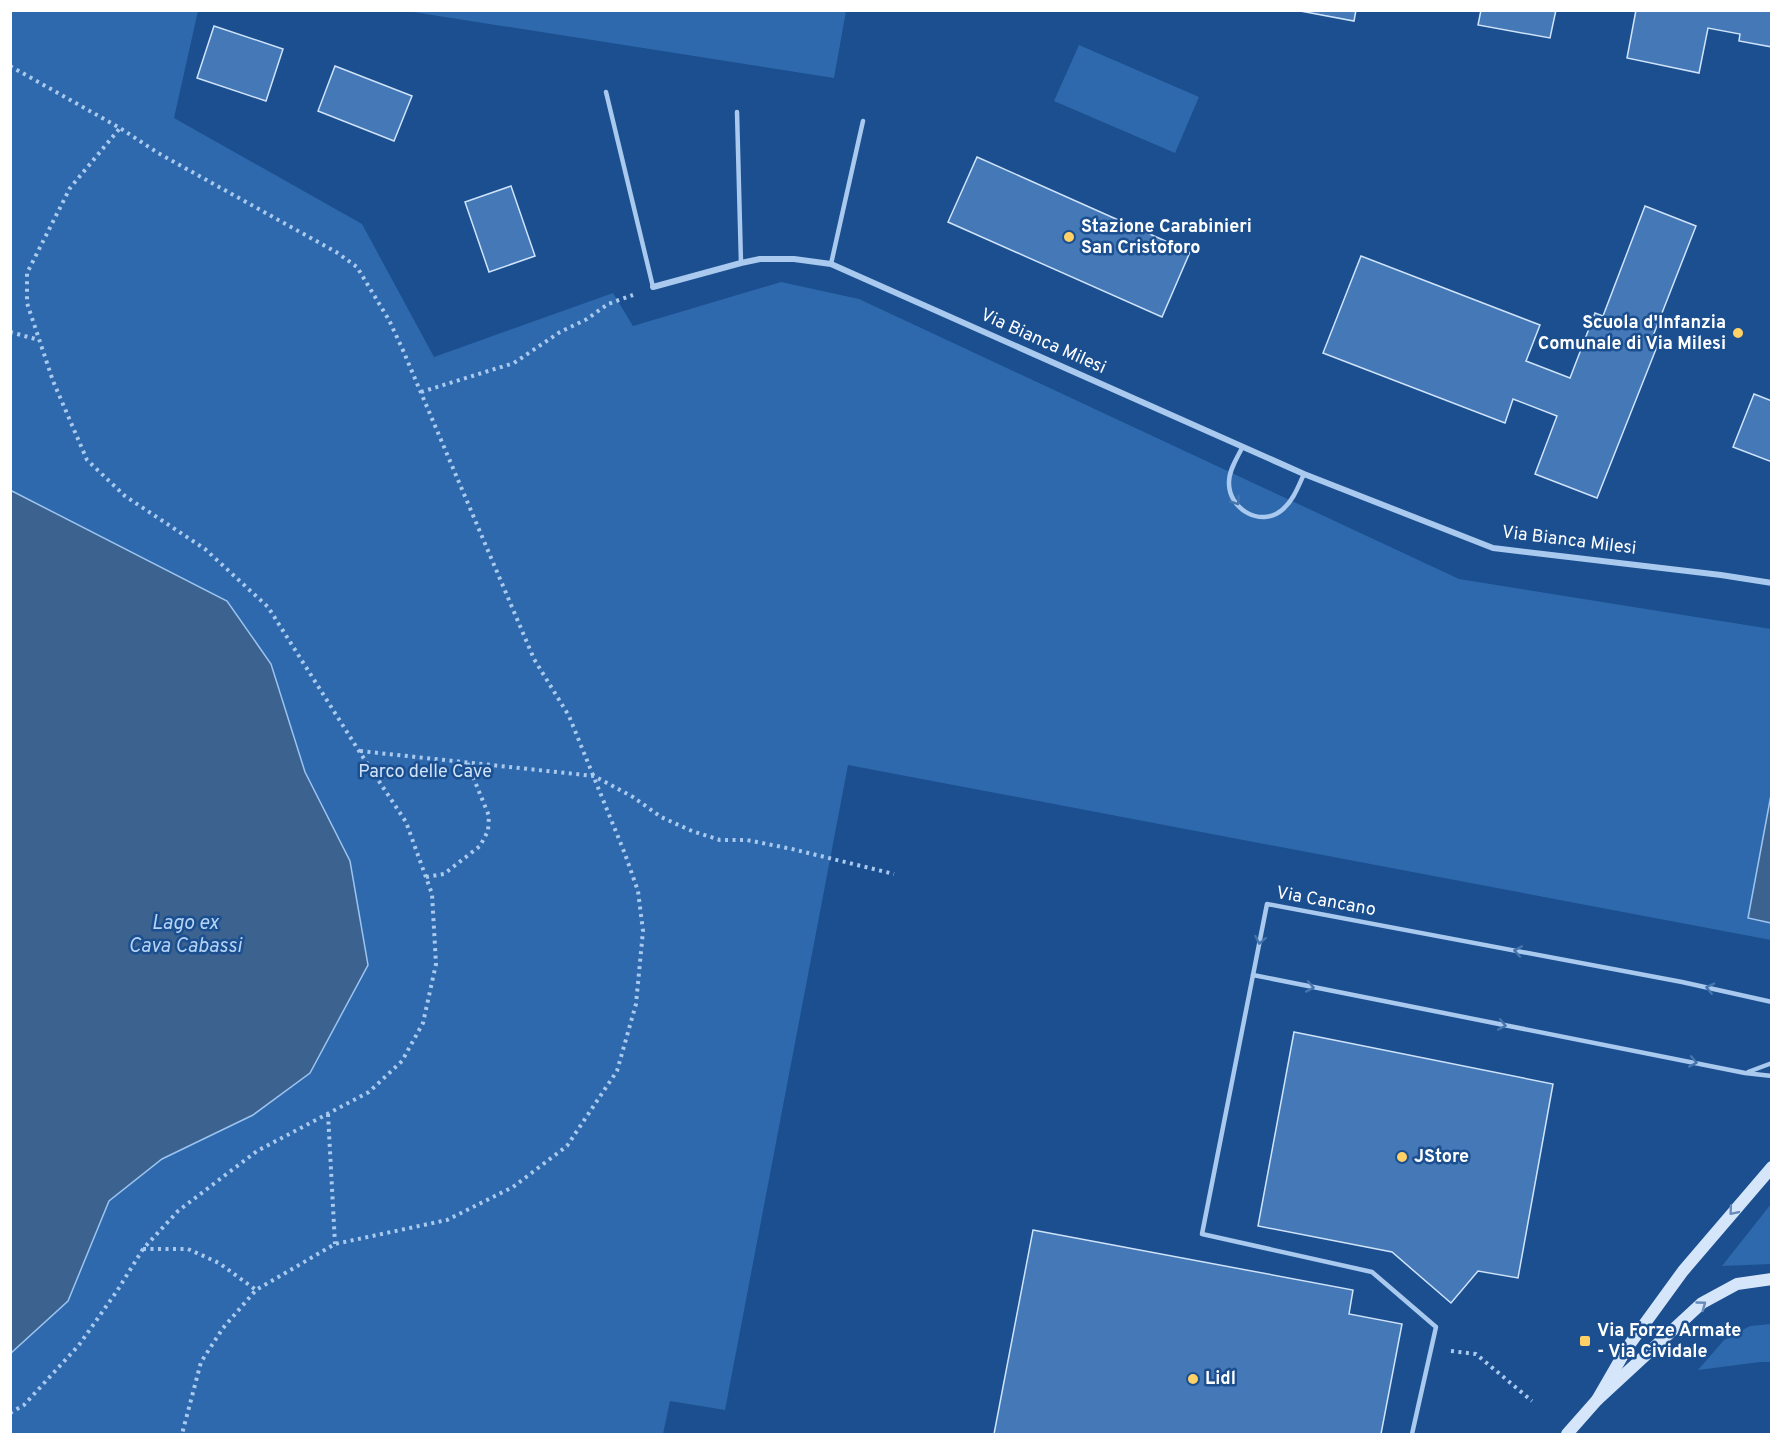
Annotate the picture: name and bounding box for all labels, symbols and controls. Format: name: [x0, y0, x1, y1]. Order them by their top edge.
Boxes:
place label: Stazione Carabinieri San Cristoforo: [1081, 216, 1252, 260]
marker: Stazione Carabinieri San Cristoforo: [1062, 230, 1076, 244]
street label: Via Bianca Milesi: [977, 304, 1109, 380]
place label: Scuola d'Infanzia Comunale di Via Milesi: [1538, 312, 1726, 356]
marker: Scuola d'Infanzia Comunale di Via Milesi: [1731, 326, 1745, 340]
one-way arrow: [1229, 495, 1240, 506]
street label: Via Bianca Milesi: [1500, 521, 1638, 561]
park label: Parco delle Cave: [358, 761, 492, 784]
street label: Via Cancano: [1274, 882, 1378, 922]
water label: Lago ex Cava Cabassi: [128, 911, 243, 960]
one-way arrow: [1254, 934, 1267, 944]
one-way arrow: [1514, 946, 1523, 958]
one-way arrow: [1305, 980, 1315, 993]
one-way arrow: [1705, 982, 1715, 995]
one-way arrow: [1496, 1018, 1506, 1031]
one-way arrow: [1688, 1055, 1698, 1068]
place label: JStore: [1414, 1146, 1469, 1169]
marker: JStore: [1395, 1150, 1409, 1164]
one-way arrow: [1729, 1204, 1740, 1215]
one-way arrow: [1695, 1301, 1706, 1312]
place label: Via Forze Armate - Via Cividale: [1597, 1320, 1741, 1364]
marker: Via Forze Armate - Via Cividale: [1578, 1334, 1592, 1348]
place label: Lidl: [1205, 1368, 1236, 1391]
marker: Lidl: [1186, 1372, 1200, 1386]

